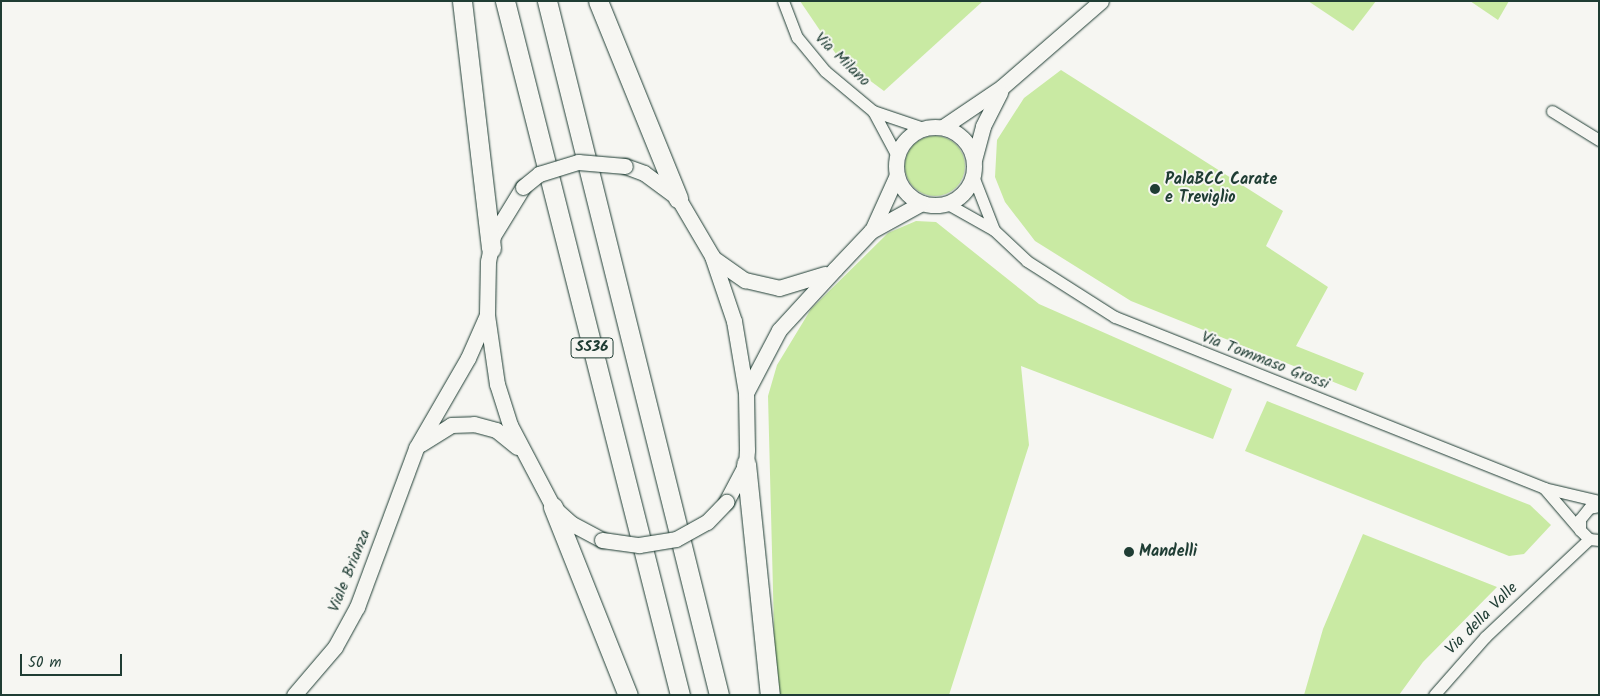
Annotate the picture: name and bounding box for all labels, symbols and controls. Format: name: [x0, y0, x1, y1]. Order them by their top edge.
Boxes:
street label: Via Milano: [810, 29, 874, 91]
place label: PalaBCC Carate e Treviglio: [1165, 170, 1277, 208]
marker: PalaBCC Carate e Treviglio: [1149, 183, 1161, 195]
street label: Via Tommaso Grossi: [1198, 328, 1332, 394]
road number: SS36: [570, 336, 614, 360]
street label: Viale Brianza: [325, 527, 375, 615]
place label: Mandelli: [1139, 542, 1197, 562]
marker: Mandelli: [1123, 546, 1135, 558]
street label: Via della Valle: [1442, 579, 1522, 659]
scale bar: [22, 644, 125, 676]
text: 50 m: [28, 651, 62, 675]

